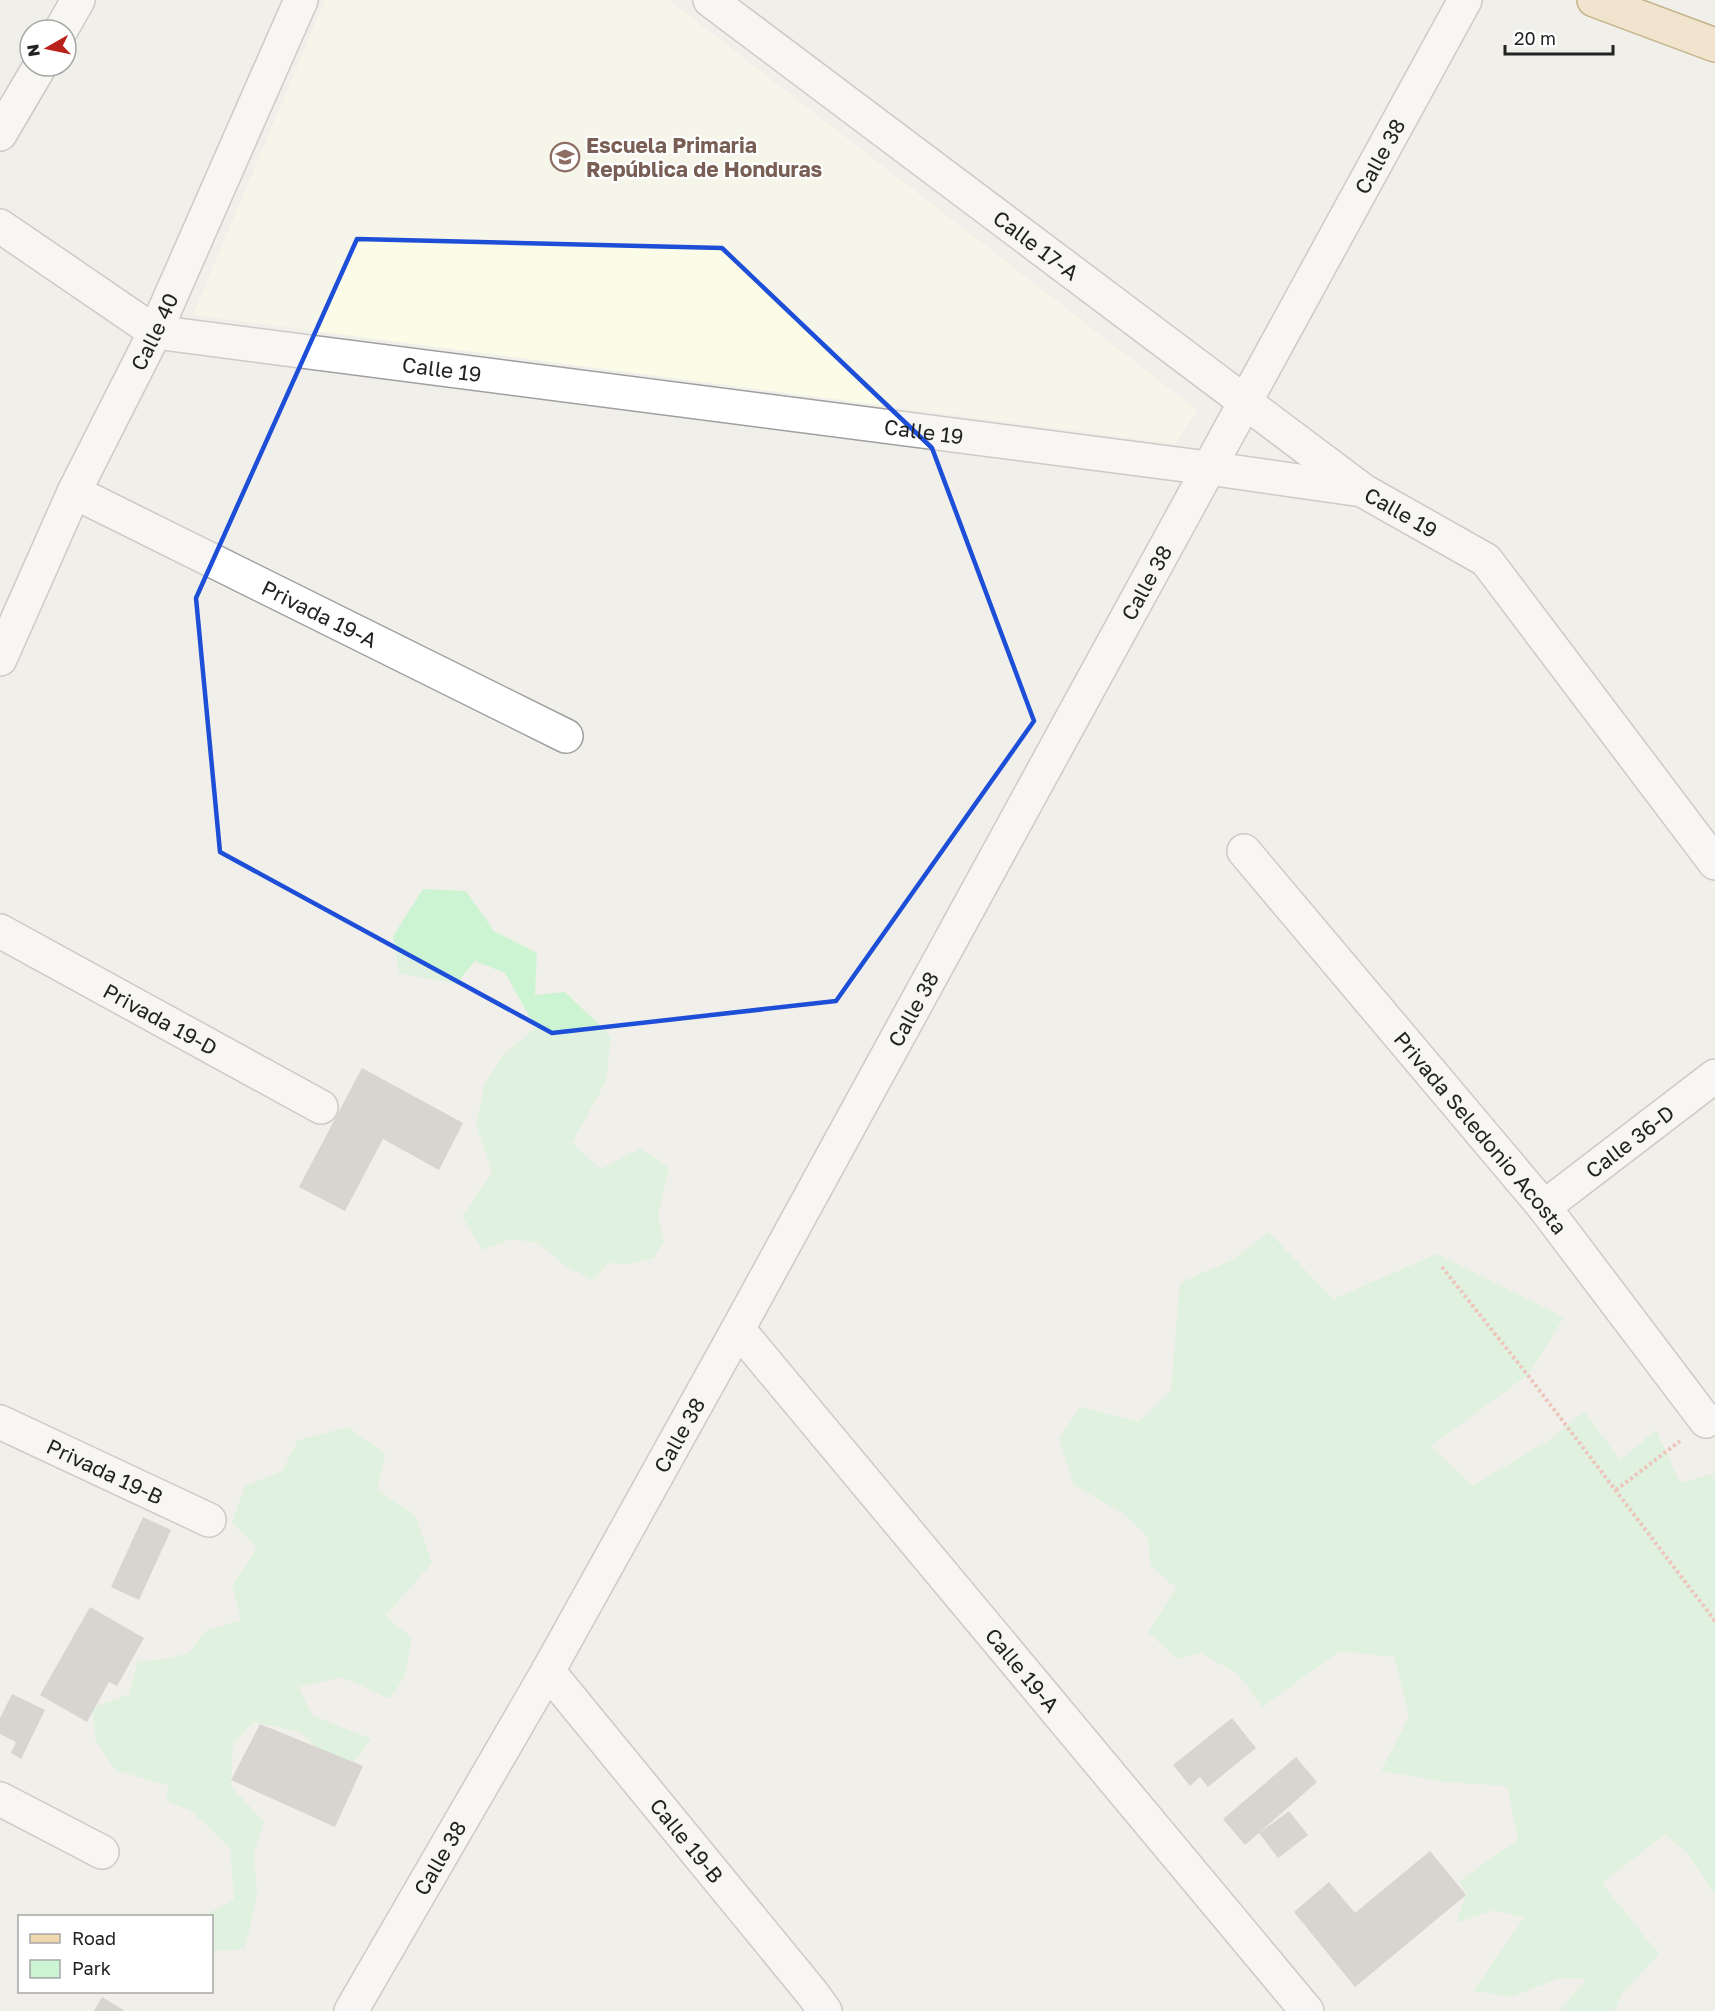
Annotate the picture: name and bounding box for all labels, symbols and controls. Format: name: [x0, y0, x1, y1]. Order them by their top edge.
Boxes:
north arrow: [18, 18, 78, 78]
scale bar: [1505, 18, 1613, 56]
text: 20 m: [1514, 27, 1556, 49]
text: N: [22, 43, 44, 58]
street label: Calle 38: [1348, 114, 1411, 198]
place label: Escuela Primaria República de Honduras: [586, 132, 823, 182]
school or university icon: Escuela Primaria República de Honduras: [549, 141, 581, 173]
street label: Calle 17-A: [988, 205, 1084, 286]
street label: Calle 40: [125, 289, 184, 375]
street label: Calle 19: [401, 351, 483, 387]
street label: Calle 19: [883, 413, 965, 449]
street label: Calle 19: [1360, 481, 1442, 543]
street label: Calle 38: [1115, 540, 1177, 625]
street label: Privada 19-A: [257, 574, 382, 653]
street label: Calle 38: [882, 967, 944, 1051]
street label: Privada 19-D: [99, 977, 222, 1061]
street label: Privada Seledonio Acosta: [1389, 1026, 1573, 1239]
street label: Calle 36-D: [1580, 1099, 1679, 1183]
street label: Calle 38: [648, 1393, 710, 1477]
street label: Privada 19-B: [43, 1433, 167, 1510]
street label: Calle 19-A: [980, 1623, 1065, 1717]
street label: Calle 19-B: [645, 1793, 729, 1888]
street label: Calle 38: [408, 1816, 472, 1900]
legend: [18, 1915, 213, 1993]
text: Road: [72, 1927, 116, 1949]
text: Park: [72, 1957, 111, 1979]

